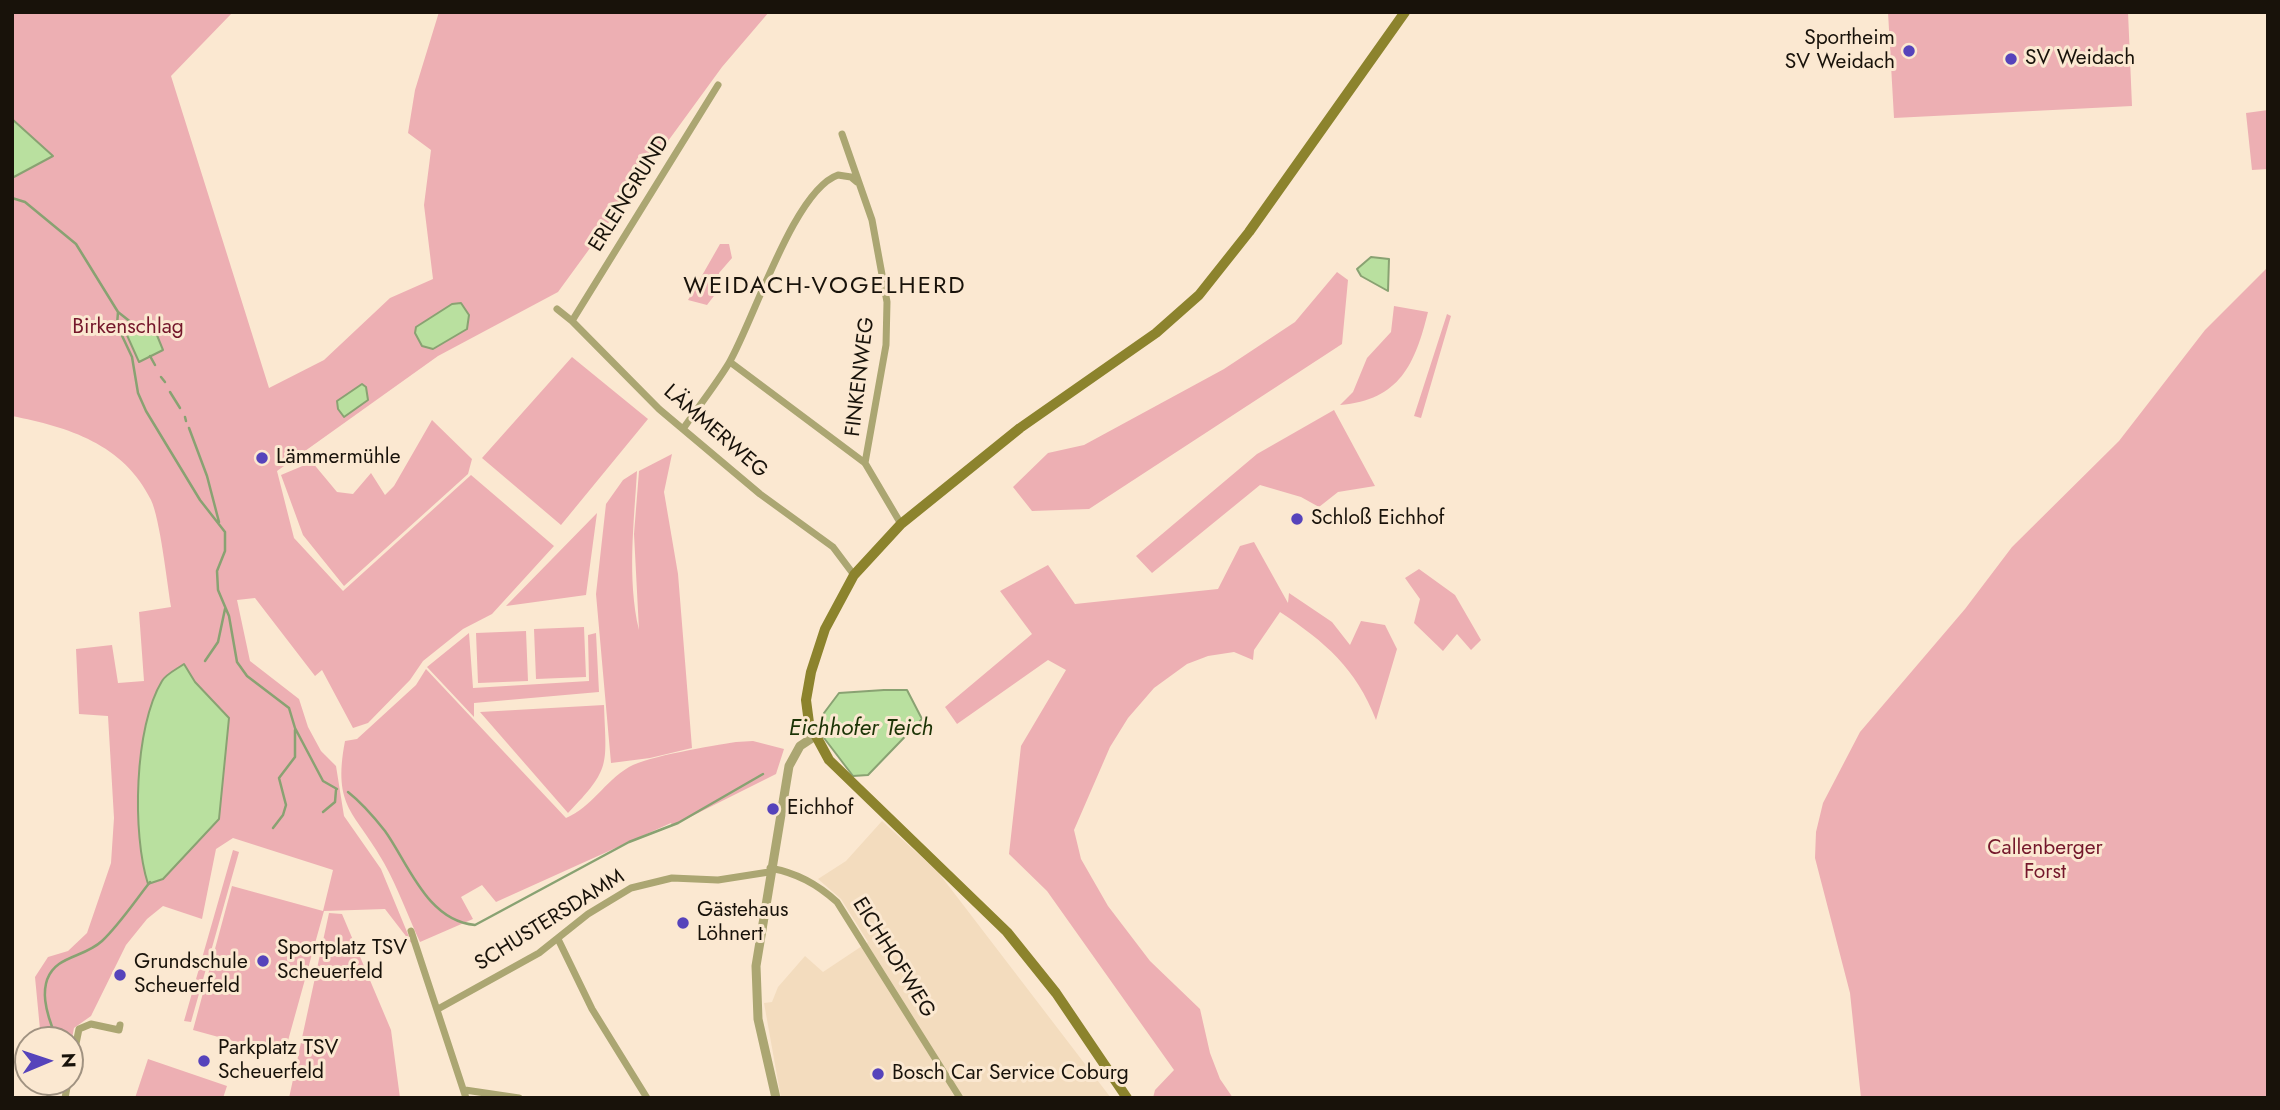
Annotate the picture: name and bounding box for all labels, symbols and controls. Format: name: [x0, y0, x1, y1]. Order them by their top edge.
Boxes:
place label: Sportheim SV Weidach: [1785, 26, 1895, 76]
marker: Sportheim SV Weidach: [1901, 43, 1917, 59]
place label: SV Weidach: [2025, 46, 2135, 72]
marker: SV Weidach: [2003, 51, 2019, 67]
street label: ERLENGRUND: [584, 131, 676, 257]
district label: WEIDACH-VOGELHERD: [685, 273, 965, 301]
park label: Birkenschlag: [72, 315, 184, 341]
street label: FINKENWEG: [841, 316, 881, 438]
street label: LÄMMERWEG: [658, 380, 772, 484]
place label: Lämmermühle: [276, 445, 400, 471]
marker: Lämmermühle: [254, 450, 270, 466]
place label: Schloß Eichhof: [1311, 506, 1445, 532]
marker: Schloß Eichhof: [1289, 511, 1305, 527]
water label: Eichhofer Teich: [789, 715, 933, 743]
place label: Eichhof: [787, 796, 854, 822]
marker: Eichhof: [765, 801, 781, 817]
park label: Callenberger Forst: [1987, 836, 2103, 886]
street label: SCHUSTERSDAMM: [471, 865, 629, 977]
street label: EICHHOFWEG: [846, 893, 940, 1023]
place label: Gästehaus Löhnert: [697, 898, 788, 948]
marker: Gästehaus Löhnert: [675, 915, 691, 931]
place label: Sportplatz TSV Scheuerfeld: [277, 936, 407, 986]
place label: Grundschule Scheuerfeld: [134, 950, 248, 1000]
marker: Sportplatz TSV Scheuerfeld: [255, 953, 271, 969]
marker: Grundschule Scheuerfeld: [112, 967, 128, 983]
north arrow: [14, 1026, 84, 1096]
place label: Parkplatz TSV Scheuerfeld: [218, 1036, 338, 1086]
text: N: [55, 1052, 82, 1068]
marker: Parkplatz TSV Scheuerfeld: [196, 1053, 212, 1069]
place label: Bosch Car Service Coburg: [892, 1061, 1129, 1087]
marker: Bosch Car Service Coburg: [870, 1066, 886, 1082]

